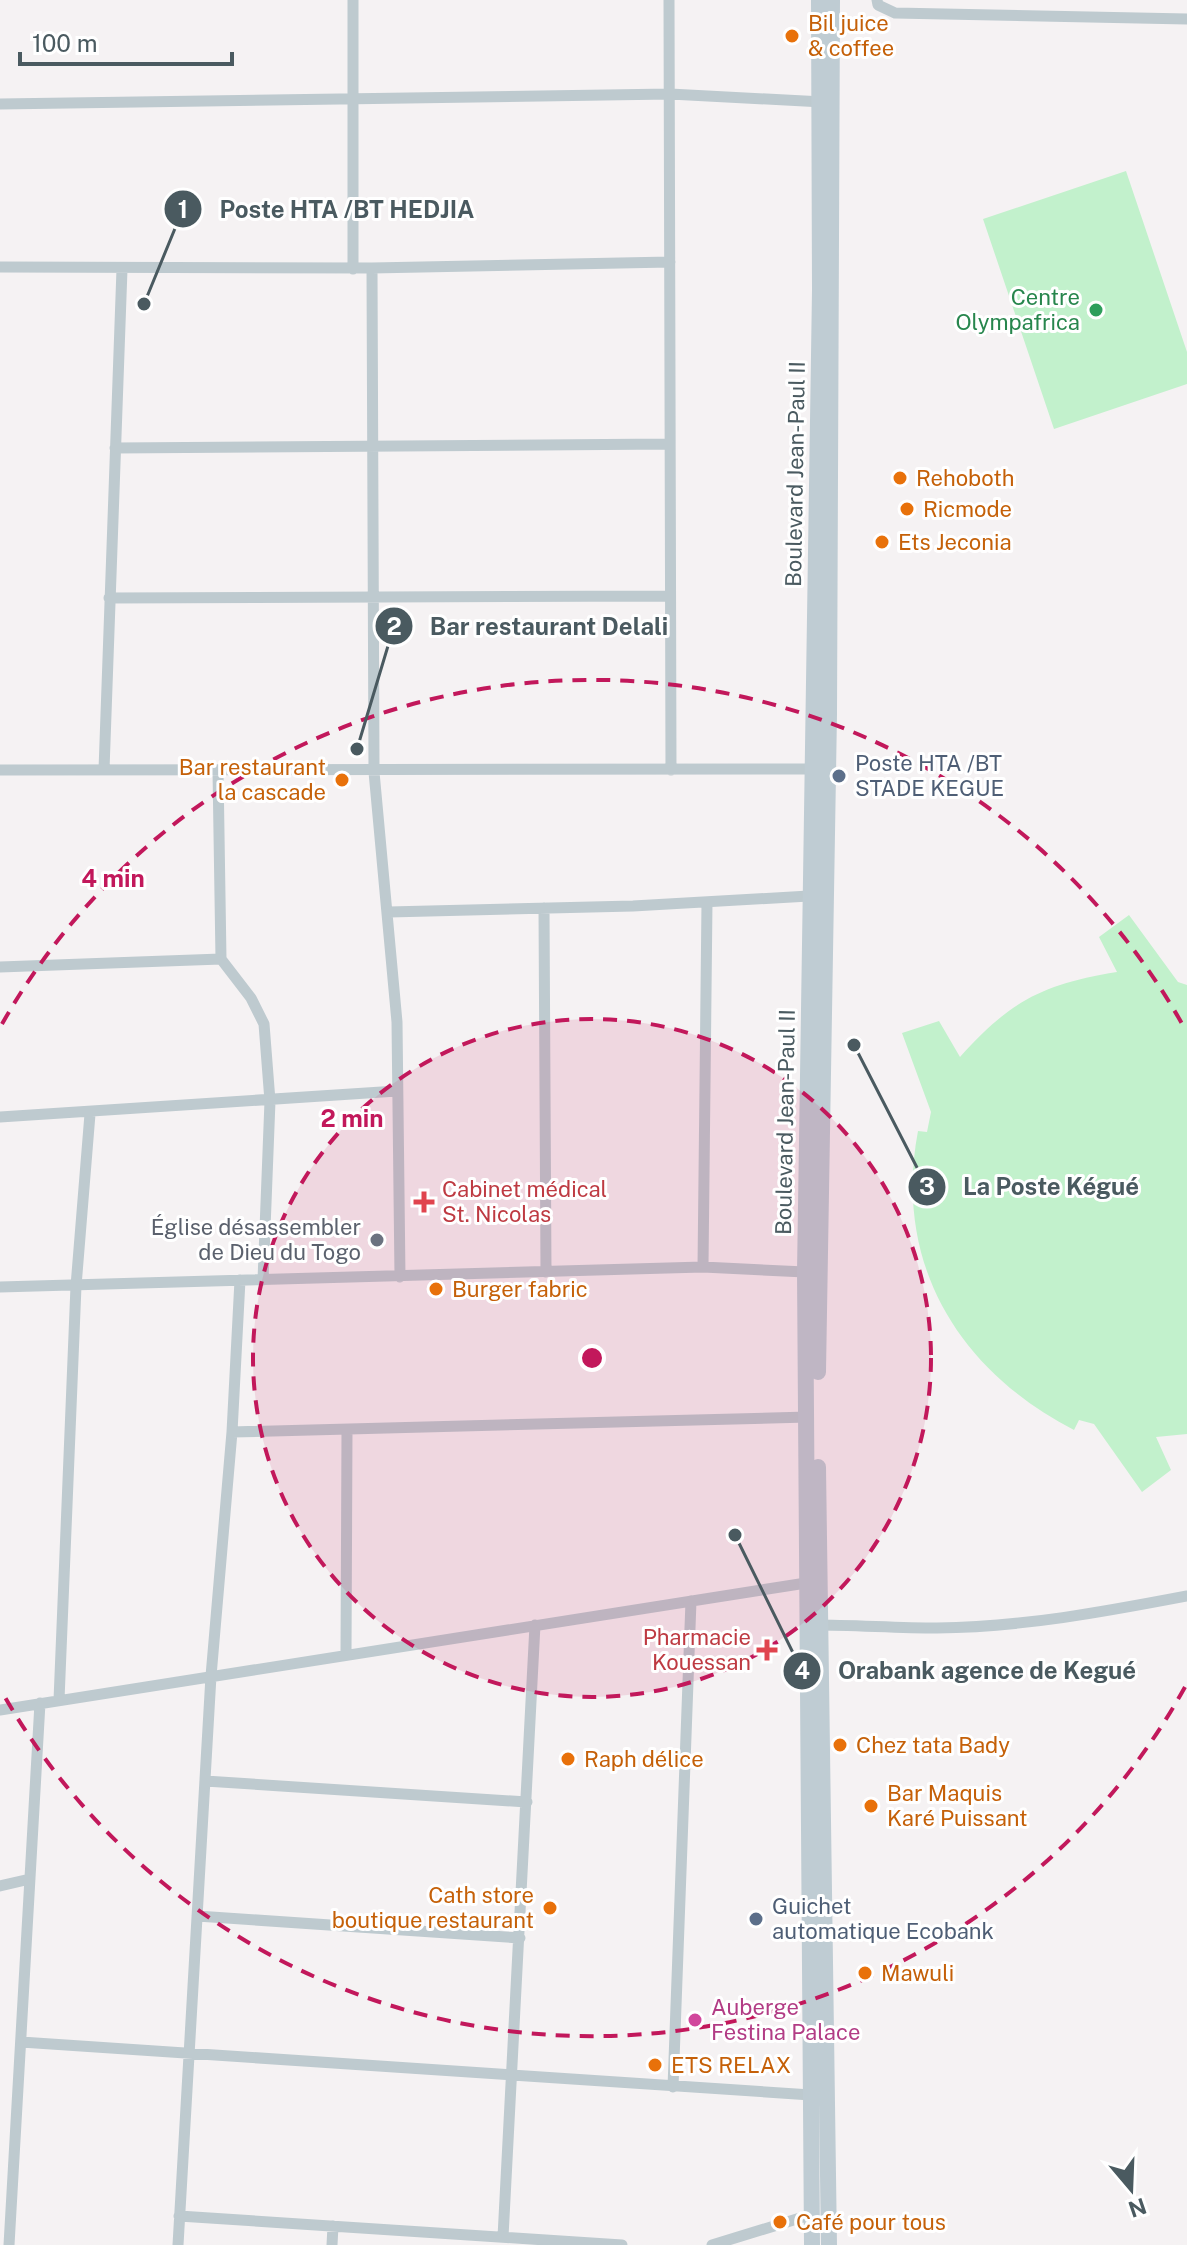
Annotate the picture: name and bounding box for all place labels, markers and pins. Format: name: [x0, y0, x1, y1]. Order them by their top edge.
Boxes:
place label: Bil juice & coffee: [808, 10, 894, 61]
marker: Bil juice & coffee: [783, 27, 801, 45]
callout: Poste HTA /BT HEDJIA: [163, 185, 490, 233]
place label: Centre Olympafrica: [955, 284, 1080, 335]
marker: Centre Olympafrica: [1087, 301, 1105, 319]
place label: Rehoboth: [916, 465, 1014, 491]
marker: Rehoboth: [891, 469, 909, 487]
place label: Ricmode: [923, 496, 1012, 522]
marker: Ricmode: [898, 500, 916, 518]
place label: Ets Jeconia: [898, 529, 1012, 555]
marker: Ets Jeconia: [873, 533, 891, 551]
callout: Bar restaurant Delali: [374, 602, 684, 650]
place label: Poste HTA /BT STADE KEGUE: [855, 750, 1004, 801]
place label: Bar restaurant la cascade: [179, 754, 326, 805]
marker: Poste HTA /BT STADE KEGUE: [830, 767, 848, 785]
marker: Bar restaurant la cascade: [333, 771, 351, 789]
callout: La Poste Kégué: [907, 1163, 1156, 1211]
place label: Cabinet médical St. Nicolas: [442, 1176, 607, 1227]
marker: Cabinet médical St. Nicolas: [413, 1191, 435, 1213]
place label: Église désassembler de Dieu du Togo: [151, 1214, 361, 1265]
marker: Église désassembler de Dieu du Togo: [368, 1231, 386, 1249]
place label: Burger fabric: [452, 1276, 588, 1302]
marker: Burger fabric: [427, 1280, 445, 1298]
centre of rings: [578, 1344, 606, 1372]
place label: Pharmacie Kouessan: [643, 1624, 751, 1675]
marker: Pharmacie Kouessan: [758, 1641, 776, 1659]
callout: Orabank agence de Kegué: [782, 1647, 1152, 1695]
place label: Chez tata Bady: [856, 1732, 1010, 1758]
marker: Chez tata Bady: [831, 1736, 849, 1754]
place label: Raph délice: [584, 1746, 704, 1772]
marker: Raph délice: [559, 1750, 577, 1768]
place label: Bar Maquis Karé Puissant: [887, 1780, 1028, 1831]
marker: Bar Maquis Karé Puissant: [862, 1797, 880, 1815]
place label: Cath store boutique restaurant: [332, 1882, 534, 1933]
place label: Guichet automatique Ecobank: [772, 1893, 994, 1944]
marker: Cath store boutique restaurant: [541, 1899, 559, 1917]
marker: Guichet automatique Ecobank: [747, 1910, 765, 1928]
place label: Mawuli: [881, 1960, 954, 1986]
marker: Mawuli: [856, 1964, 874, 1982]
place label: Auberge Festina Palace: [711, 1994, 860, 2045]
marker: Auberge Festina Palace: [686, 2011, 704, 2029]
place label: ETS RELAX: [671, 2052, 791, 2078]
marker: ETS RELAX: [646, 2056, 664, 2074]
place label: Café pour tous: [796, 2209, 946, 2235]
marker: Café pour tous: [771, 2213, 789, 2231]

